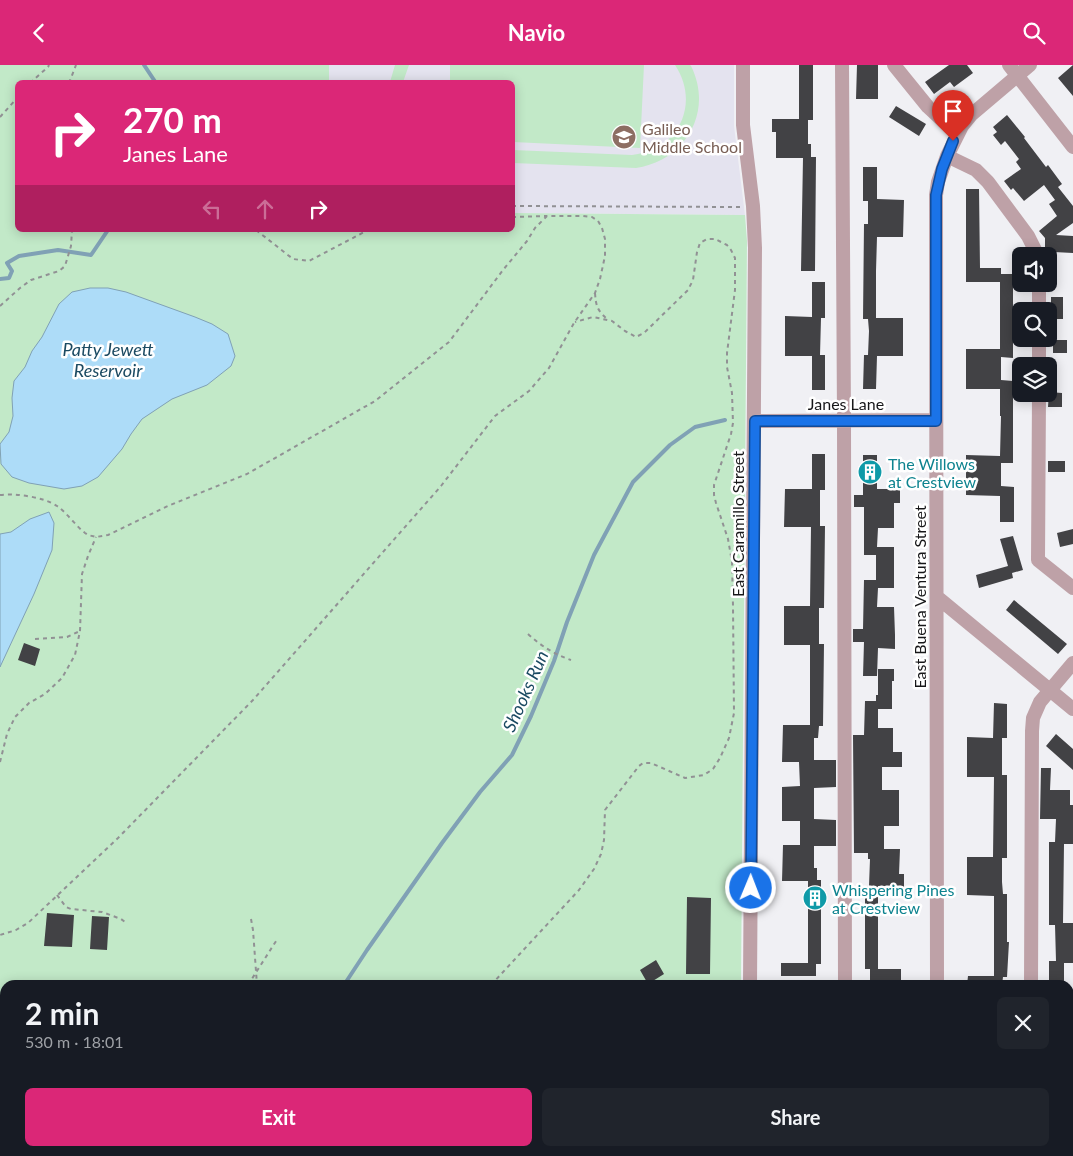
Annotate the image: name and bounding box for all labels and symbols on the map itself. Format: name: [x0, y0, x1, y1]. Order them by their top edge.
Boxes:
pin: [932, 90, 974, 141]
place label: Galileo Middle School: [642, 119, 742, 156]
school or university icon: Galileo Middle School: [611, 124, 637, 150]
water label: Patty Jewett Reservoir: [62, 338, 154, 381]
street label: Janes Lane: [808, 394, 884, 413]
street label: East Caramillo Street: [728, 451, 747, 597]
place label: The Willows at Crestview: [888, 454, 976, 491]
building icon: The Willows at Crestview: [857, 459, 883, 485]
street label: East Buena Ventura Street: [910, 505, 929, 689]
water label: Shooks Run: [497, 647, 553, 735]
position arrow: [724, 861, 776, 913]
place label: Whispering Pines at Crestview: [832, 880, 954, 917]
building icon: Whispering Pines at Crestview: [802, 885, 828, 911]

